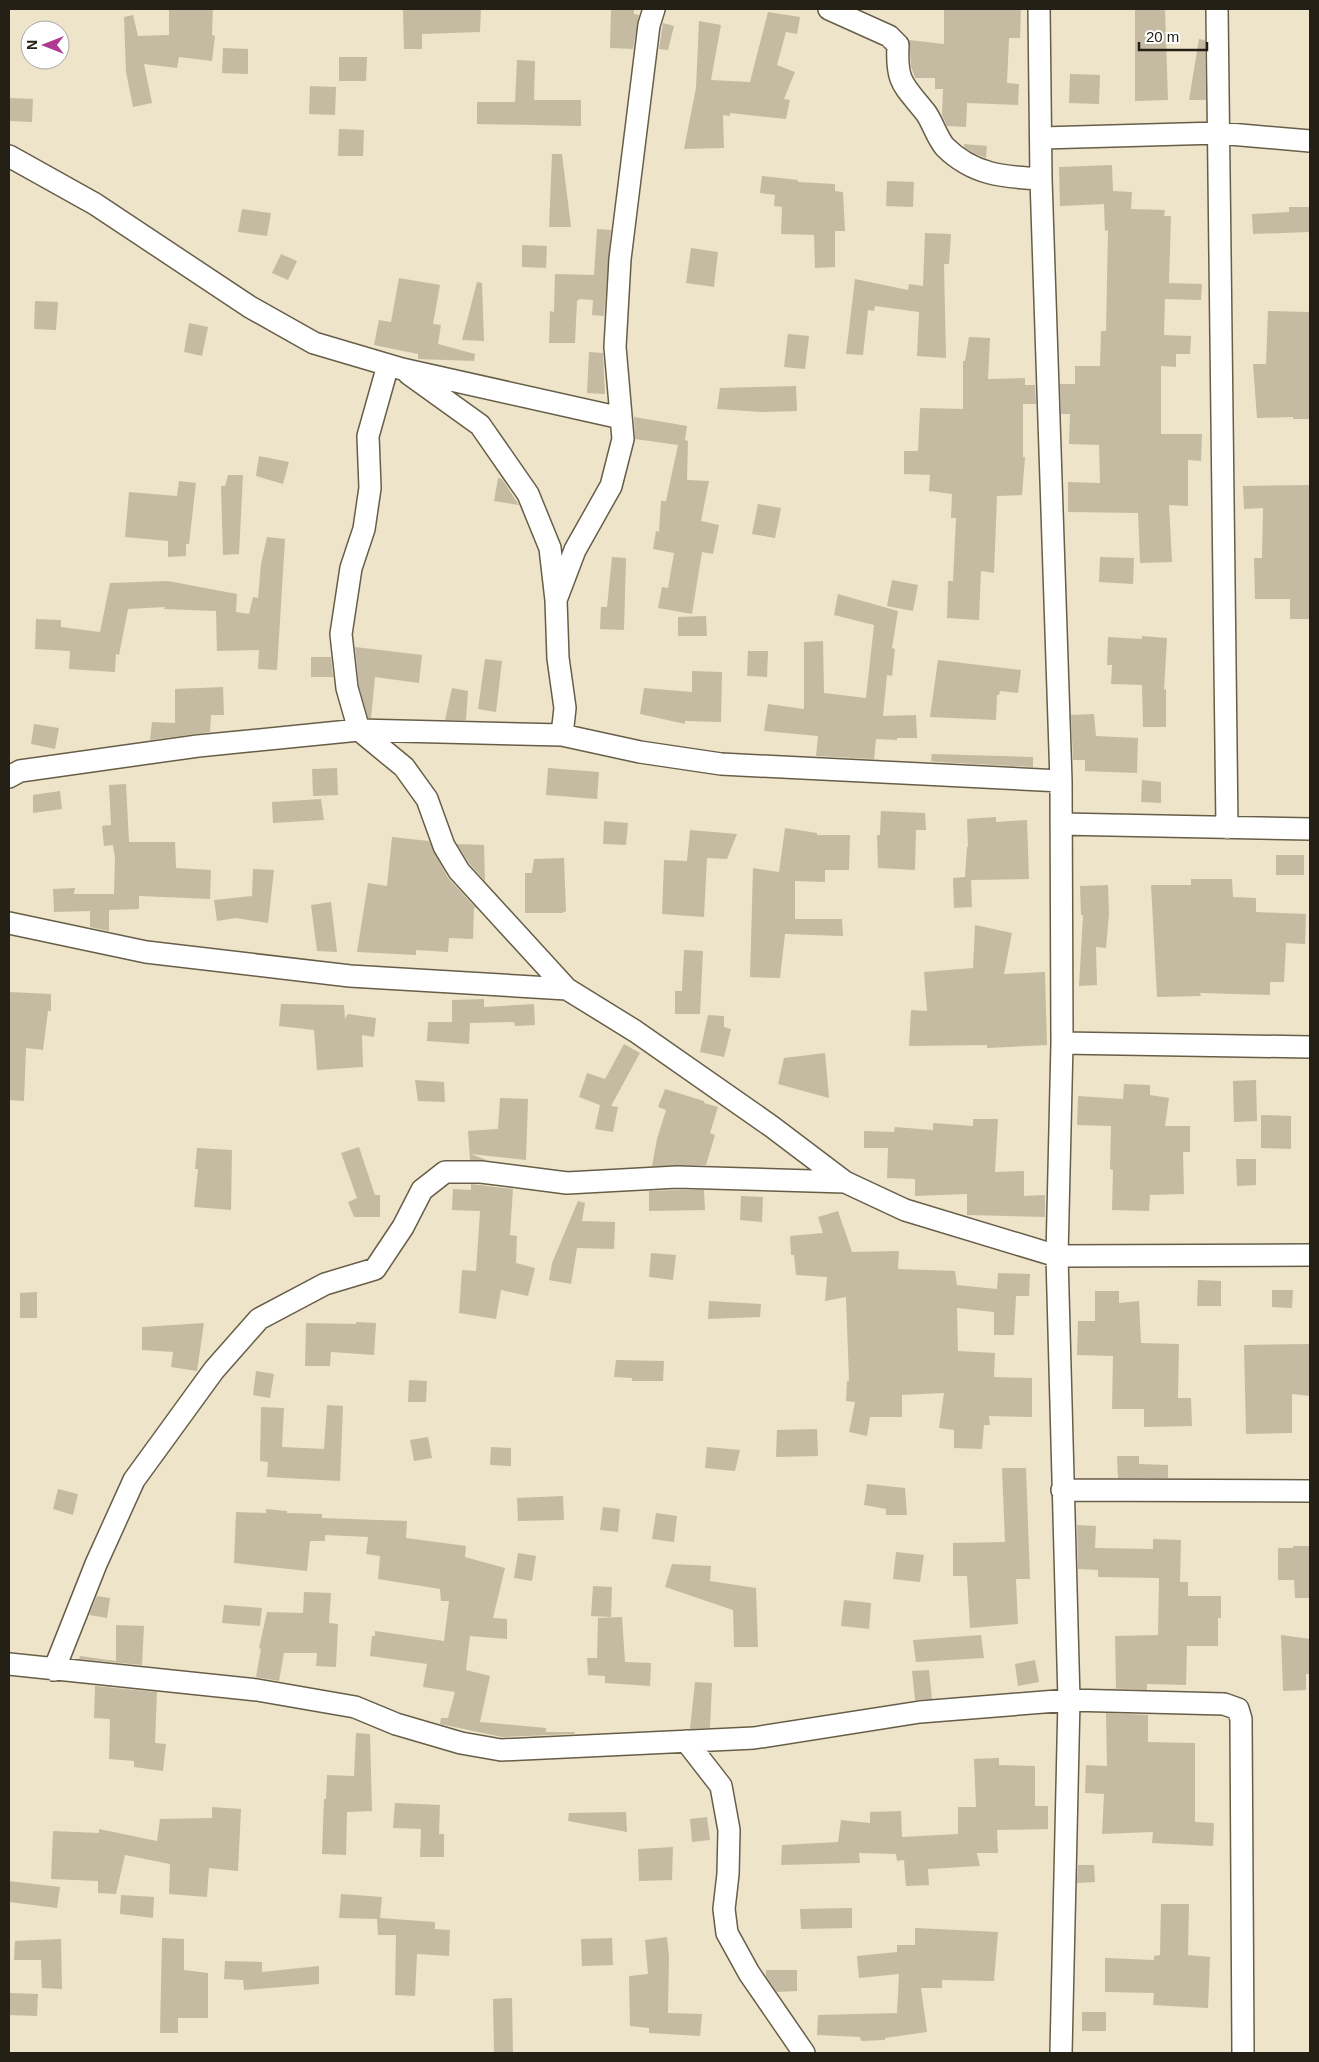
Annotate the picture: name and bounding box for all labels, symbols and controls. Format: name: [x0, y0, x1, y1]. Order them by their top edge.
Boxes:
north arrow: [20, 20, 70, 70]
scale bar: [1139, 20, 1206, 52]
text: 20 m: [1146, 28, 1179, 45]
text: N: [24, 40, 40, 50]

